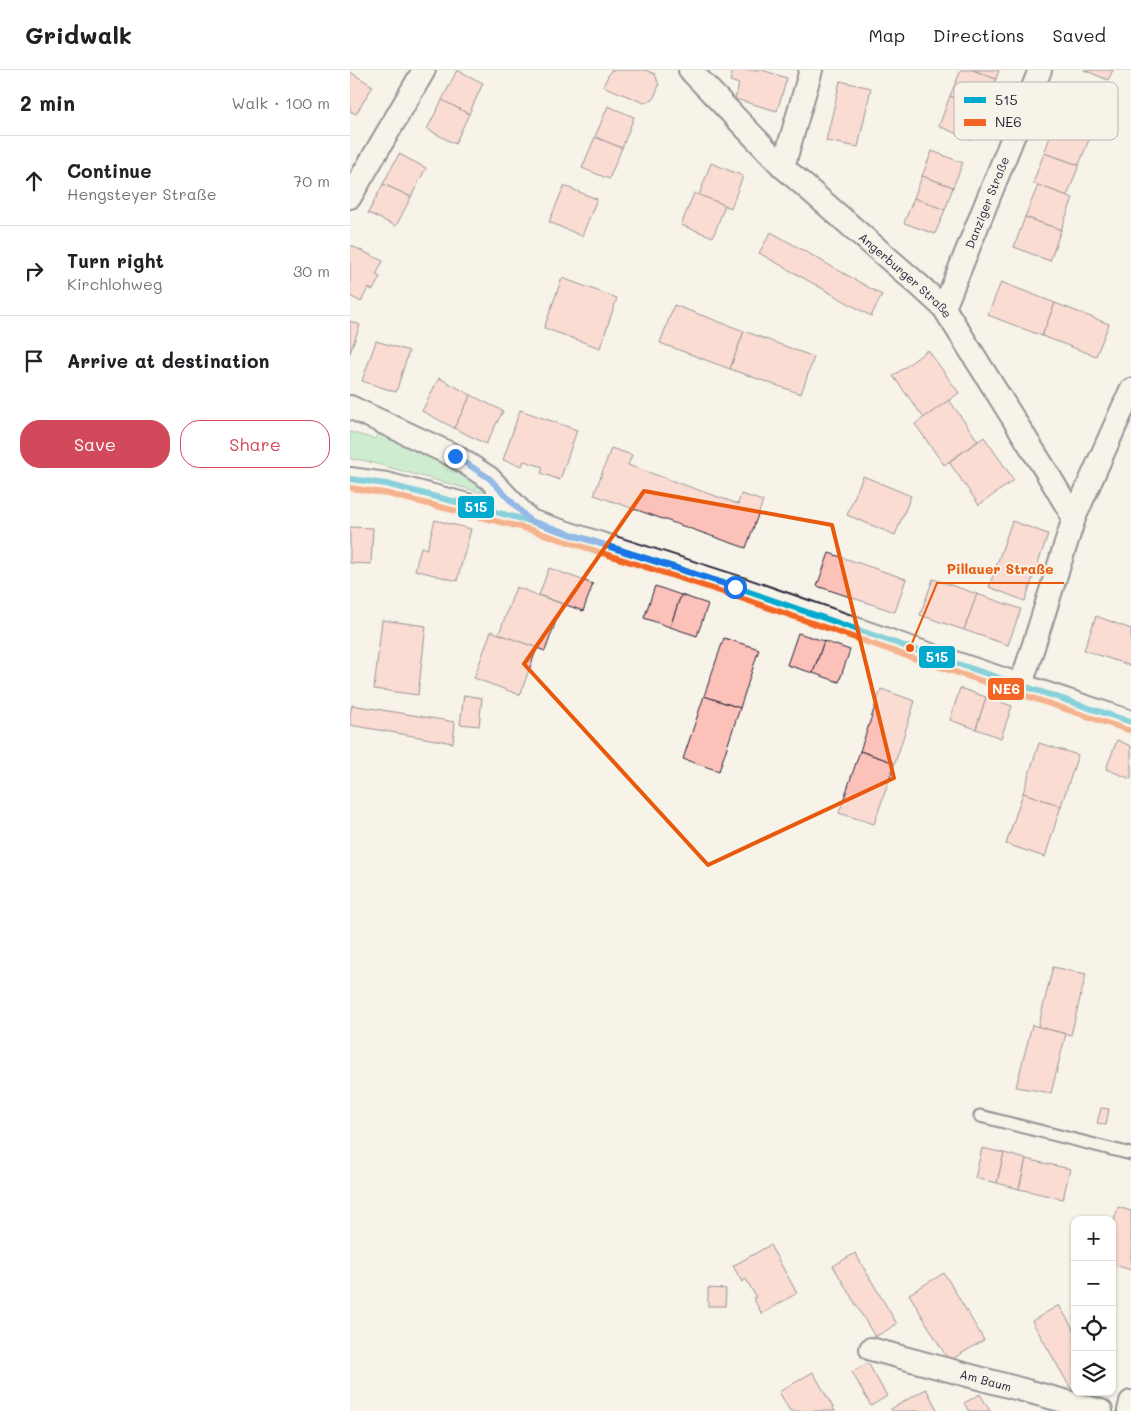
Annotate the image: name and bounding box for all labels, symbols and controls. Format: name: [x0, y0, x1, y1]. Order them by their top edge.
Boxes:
text: Gridwalk: [25, 19, 132, 50]
text: Map: [868, 23, 905, 47]
text: Directions: [933, 23, 1025, 47]
text: Saved: [1053, 23, 1106, 47]
legend: [954, 82, 1118, 140]
text: 2 min: [20, 89, 75, 116]
text: 515: [995, 90, 1018, 109]
text: Walk · 100 m: [231, 92, 330, 113]
text: NE6: [995, 112, 1022, 131]
street label: Danziger Straße: [961, 154, 1012, 251]
text: Continue: [67, 158, 152, 183]
icon: ahead: [20, 167, 48, 195]
text: 70 m: [293, 170, 330, 191]
text: Hengsteyer Straße: [67, 183, 217, 204]
street label: Angerburger Straße: [856, 229, 956, 321]
text: Turn right: [67, 248, 164, 273]
icon: right: [20, 257, 48, 285]
text: 30 m: [293, 260, 330, 281]
text: Kirchlohweg: [67, 273, 162, 294]
icon: arrive: [20, 347, 48, 375]
text: Arrive at destination: [67, 348, 270, 373]
button: Save: [20, 420, 170, 468]
button: Share: [180, 420, 330, 468]
route end: [444, 445, 467, 468]
line badge: 515: [457, 495, 495, 519]
text: 515: [465, 497, 487, 516]
callout: Pillauer Straße: [937, 554, 1064, 583]
text: Pillauer Straße: [946, 559, 1054, 578]
route start: [724, 576, 747, 599]
line badge: 515: [918, 645, 956, 669]
text: 515: [926, 647, 948, 666]
line badge: NE6: [987, 677, 1025, 701]
text: NE6: [992, 679, 1020, 698]
map controls: [1071, 1216, 1116, 1396]
button: +: [1071, 1216, 1116, 1261]
button: −: [1071, 1261, 1116, 1306]
button: locate: [1071, 1306, 1116, 1351]
button: layers: [1071, 1351, 1116, 1396]
street label: Am Baum: [958, 1365, 1013, 1395]

